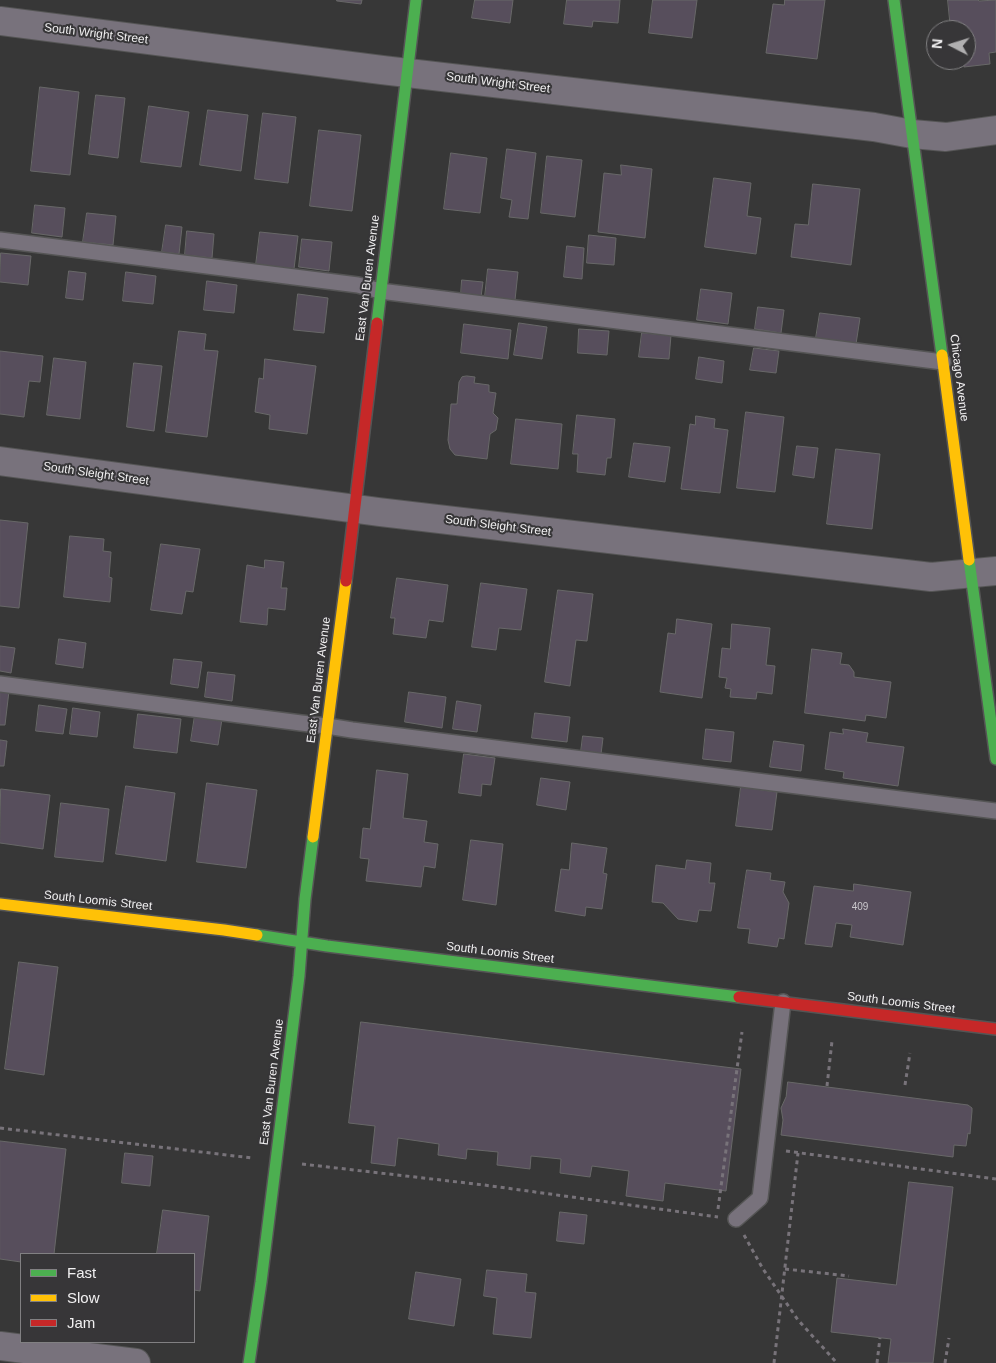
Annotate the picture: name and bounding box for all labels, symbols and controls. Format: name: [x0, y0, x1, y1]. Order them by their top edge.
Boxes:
street label: South Wright Street: [43, 20, 149, 48]
north arrow: [926, 20, 976, 70]
text: N: [929, 38, 945, 50]
street label: South Wright Street: [445, 69, 551, 97]
street label: East Van Buren Avenue: [353, 214, 383, 342]
street label: Chicago Avenue: [947, 334, 971, 422]
street label: South Sleight Street: [42, 459, 150, 489]
street label: South Sleight Street: [444, 512, 552, 540]
street label: East Van Buren Avenue: [304, 616, 334, 744]
street label: South Loomis Street: [43, 888, 153, 914]
house number: 409: [852, 901, 868, 913]
street label: South Loomis Street: [445, 939, 555, 967]
street label: South Loomis Street: [846, 989, 956, 1017]
street label: East Van Buren Avenue: [257, 1018, 287, 1146]
legend: [20, 1253, 195, 1343]
text: Fast: [67, 1264, 96, 1281]
text: Slow: [67, 1289, 100, 1306]
text: Jam: [67, 1314, 95, 1331]

